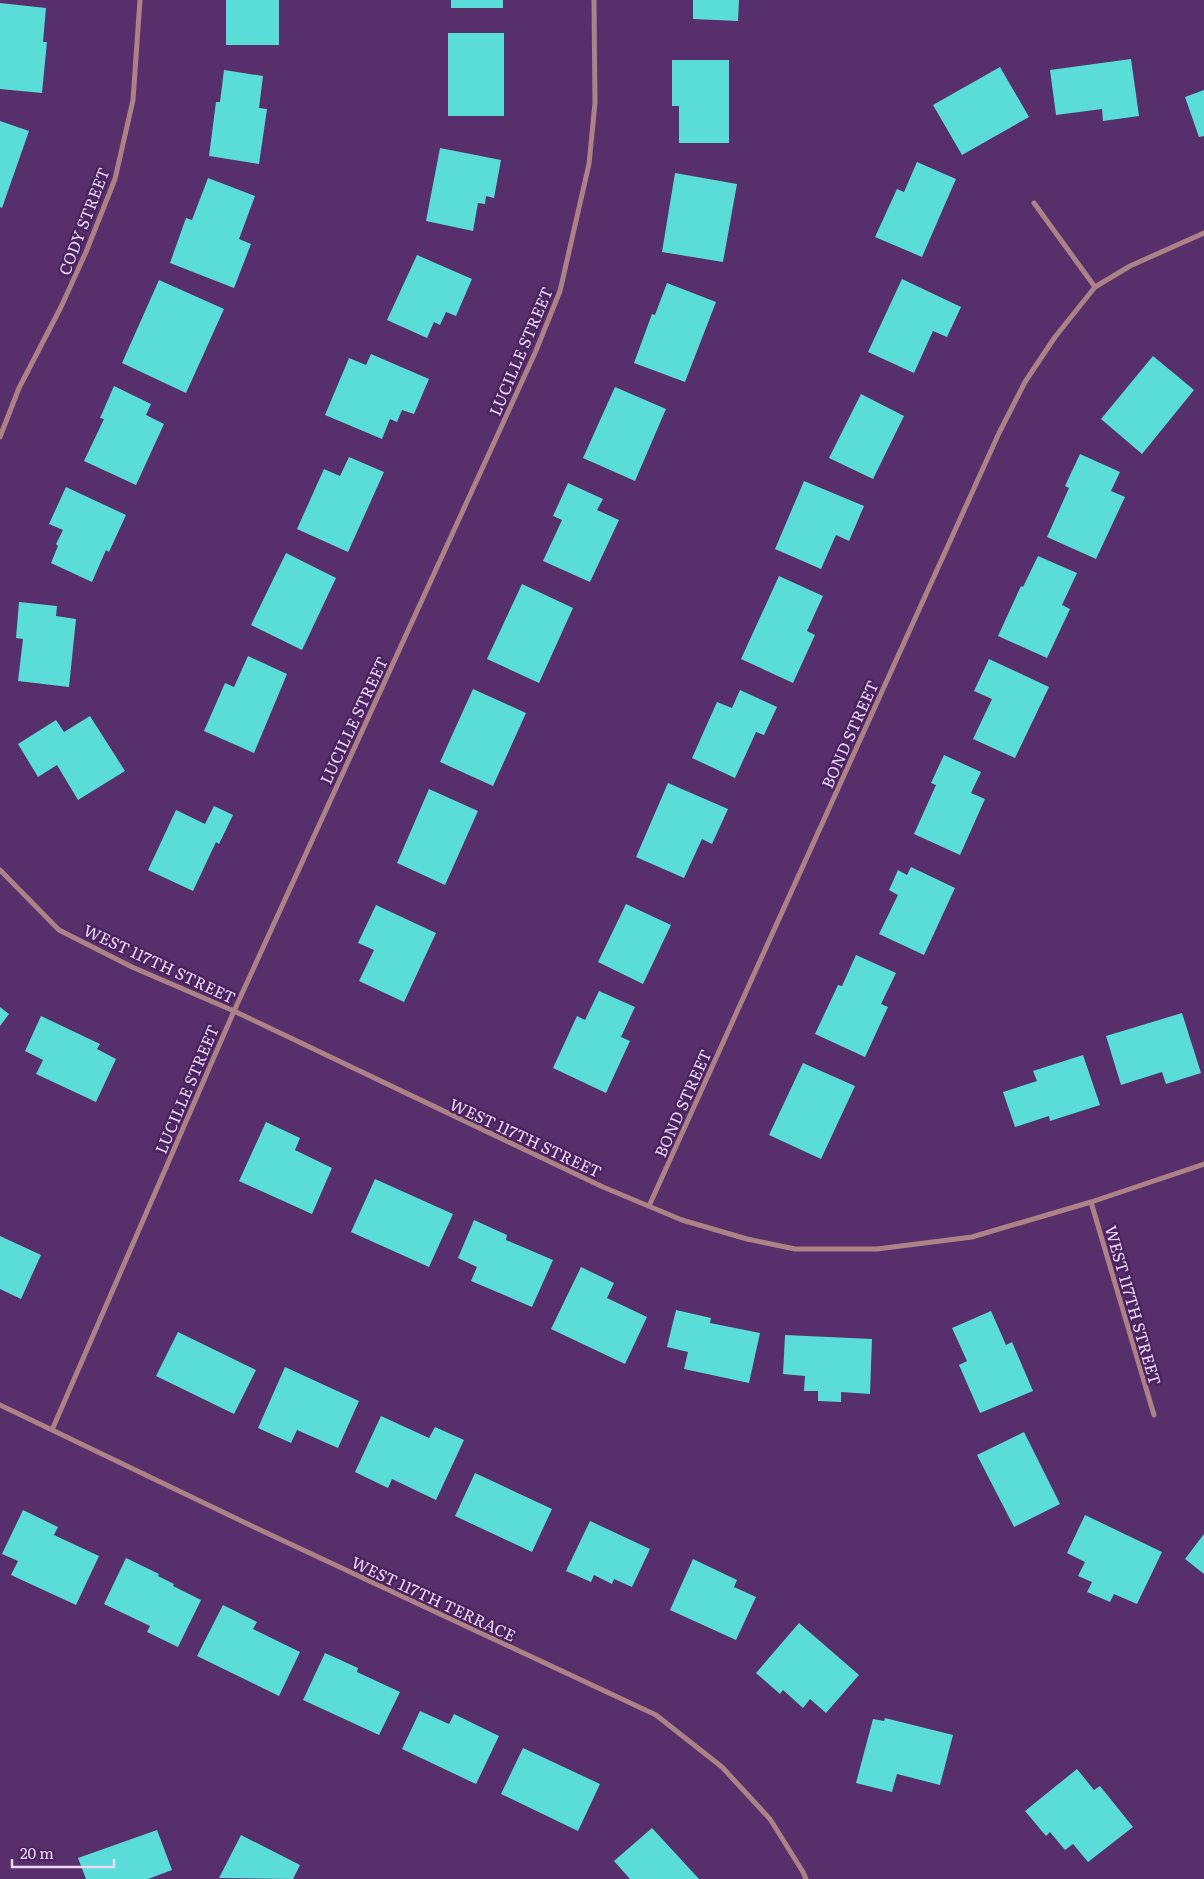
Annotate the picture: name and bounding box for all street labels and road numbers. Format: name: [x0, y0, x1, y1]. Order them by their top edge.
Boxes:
street label: CODY STREET: [51, 163, 115, 278]
street label: LUCILLE STREET: [482, 283, 558, 419]
street label: LUCILLE STREET: [313, 652, 393, 788]
street label: BOND STREET: [814, 676, 884, 792]
street label: WEST 117TH STREET: [80, 917, 240, 1009]
street label: LUCILLE STREET: [148, 1021, 224, 1157]
street label: BOND STREET: [647, 1045, 717, 1161]
street label: WEST 117TH STREET: [446, 1091, 606, 1183]
street label: WEST 117TH STREET: [1100, 1222, 1168, 1388]
street label: WEST 117TH TERRACE: [348, 1549, 520, 1647]

